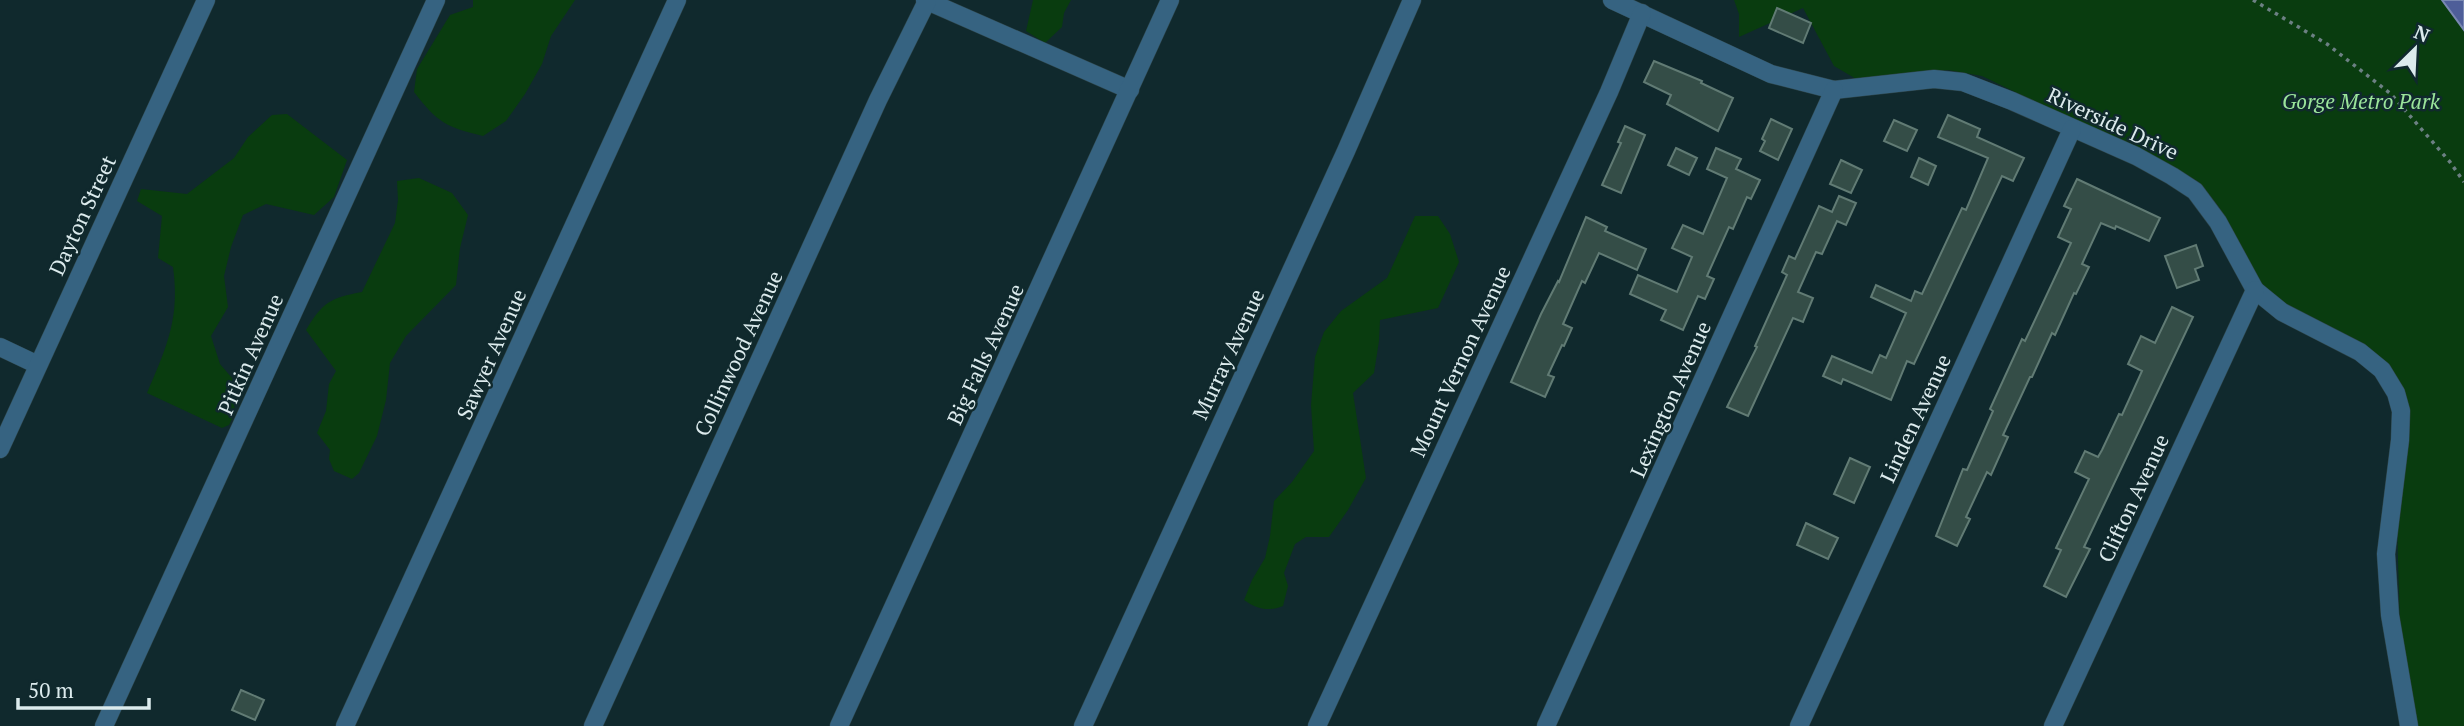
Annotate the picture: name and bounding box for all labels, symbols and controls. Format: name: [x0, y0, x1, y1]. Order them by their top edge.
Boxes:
north arrow: [2380, 14, 2450, 84]
text: N: [2410, 19, 2434, 48]
street label: Riverside Drive: [2043, 80, 2183, 166]
park label: Gorge Metro Park: [2282, 87, 2441, 115]
street label: Dayton Street: [42, 150, 122, 279]
street label: Mount Vernon Avenue: [1403, 261, 1517, 461]
street label: Collinwood Avenue: [687, 266, 789, 440]
street label: Big Falls Avenue: [940, 279, 1030, 429]
street label: Sawyer Avenue: [450, 284, 532, 424]
street label: Murray Avenue: [1186, 284, 1270, 424]
street label: Pitkin Avenue: [211, 289, 289, 419]
street label: Lexington Avenue: [1623, 317, 1717, 481]
street label: Linden Avenue: [1873, 349, 1957, 487]
street label: Clifton Avenue: [2091, 429, 2175, 567]
scale bar: [18, 666, 149, 710]
text: 50 m: [28, 676, 74, 704]

